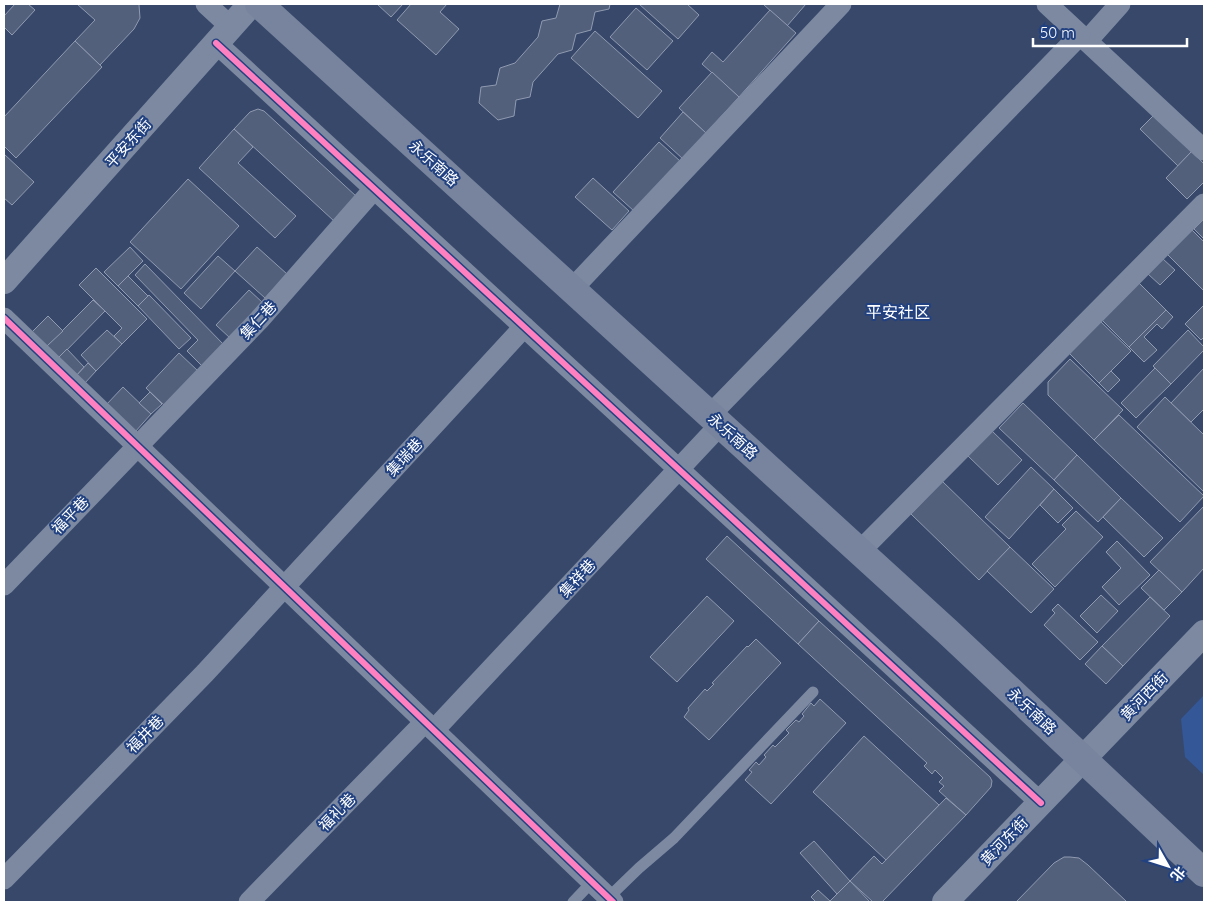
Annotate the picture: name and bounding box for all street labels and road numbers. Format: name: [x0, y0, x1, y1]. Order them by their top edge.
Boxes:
street label: 平安东街: [101, 114, 155, 172]
street label: 永乐南路: [405, 136, 463, 190]
street label: 集仁巷: [236, 297, 280, 343]
street label: 永乐南路: [704, 409, 762, 463]
street label: 集瑞巷: [382, 434, 426, 480]
street label: 福平巷: [48, 492, 92, 538]
street label: 集祥巷: [555, 555, 599, 601]
street label: 黄河西街: [1116, 668, 1172, 724]
street label: 永乐南路: [1004, 684, 1060, 738]
street label: 福井巷: [123, 711, 167, 757]
street label: 福礼巷: [315, 789, 359, 835]
street label: 黄河东街: [976, 813, 1032, 869]

